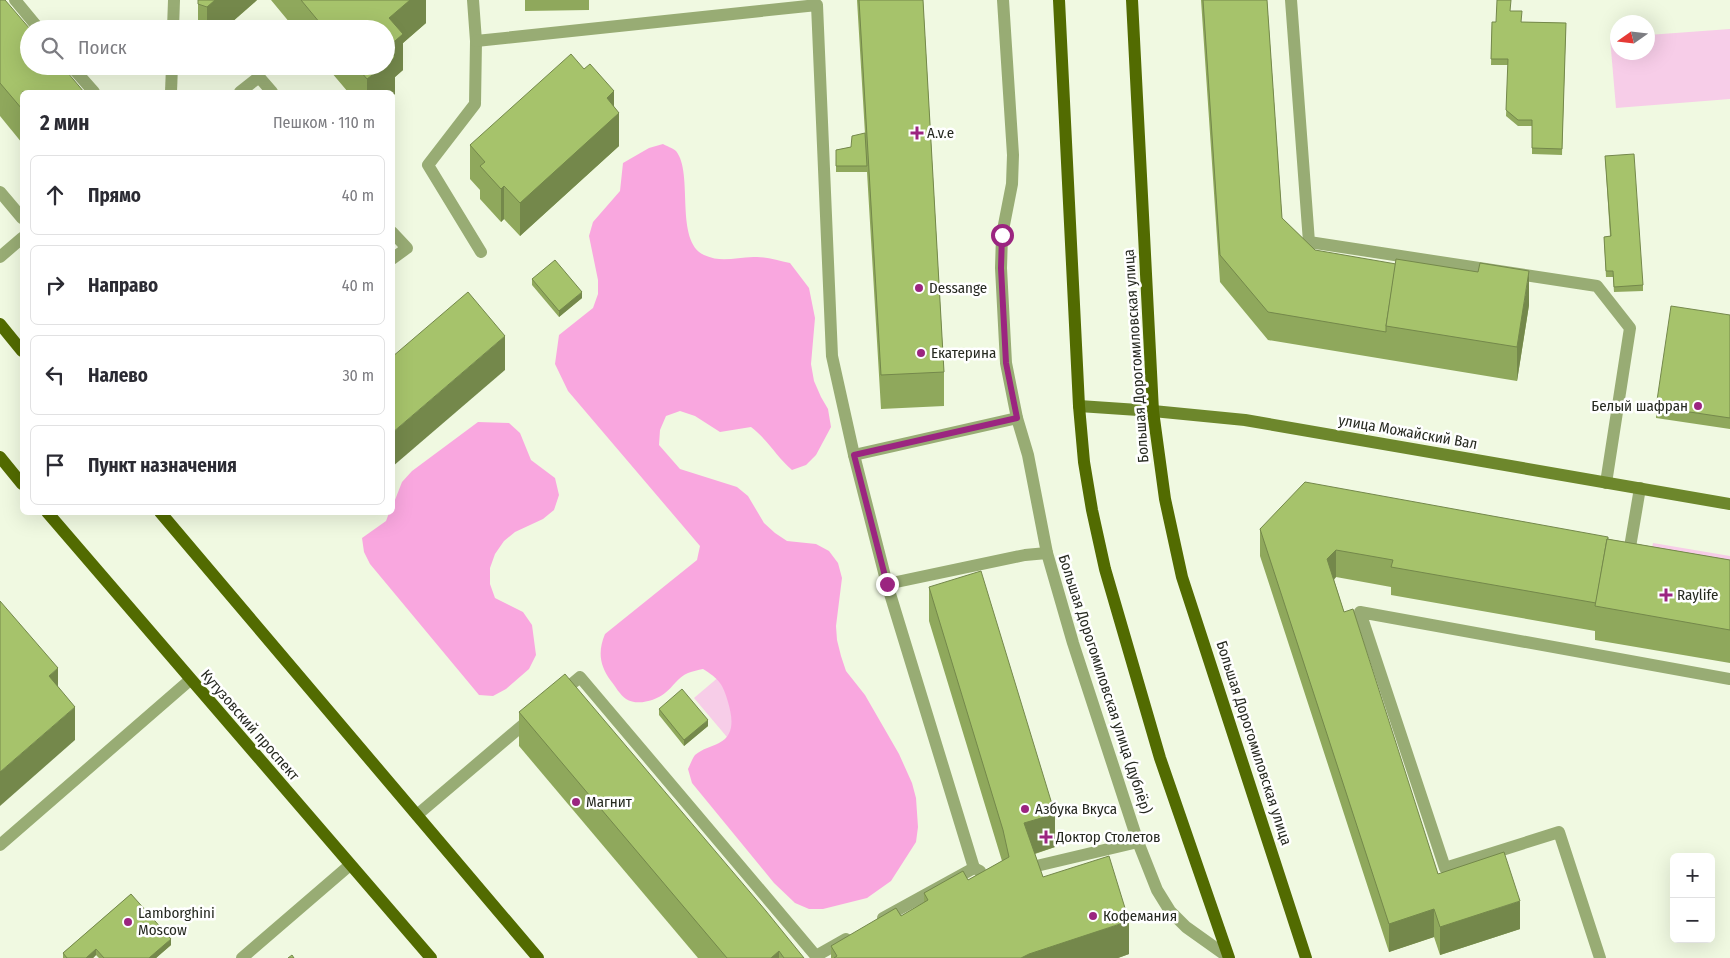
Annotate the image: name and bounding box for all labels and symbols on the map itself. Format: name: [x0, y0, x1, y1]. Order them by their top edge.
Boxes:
north arrow: [1610, 15, 1655, 60]
place label: A.v.e: [927, 124, 954, 142]
marker: A.v.e: [911, 127, 923, 139]
route start: [991, 224, 1014, 247]
street label: Большая Дорогомиловская улица: [1120, 249, 1152, 463]
place label: Dessange: [929, 279, 987, 297]
marker: Dessange: [913, 282, 925, 294]
place label: Екатерина: [931, 344, 996, 362]
marker: Екатерина: [915, 347, 927, 359]
place label: Белый шафран: [1591, 397, 1688, 415]
marker: Белый шафран: [1692, 400, 1704, 412]
street label: улица Можайский Вал: [1337, 411, 1479, 453]
street label: Большая Дорогомиловская улица (дублёр): [1054, 552, 1156, 816]
route end: [876, 573, 899, 596]
place label: Raylife: [1677, 586, 1718, 604]
marker: Raylife: [1659, 588, 1673, 602]
street label: Большая Дорогомиловская улица: [1212, 638, 1296, 848]
street label: Кутузовский проспект: [197, 666, 304, 785]
place label: Магнит: [586, 793, 633, 811]
marker: Магнит: [570, 796, 582, 808]
place label: Азбука Вкуса: [1035, 800, 1117, 818]
marker: Азбука Вкуса: [1019, 803, 1031, 815]
place label: Доктор Столетов: [1055, 828, 1161, 846]
marker: Доктор Столетов: [1040, 831, 1052, 843]
place label: Lamborghini Moscow: [138, 904, 215, 939]
place label: Кофемания: [1103, 907, 1177, 925]
marker: Кофемания: [1087, 910, 1099, 922]
marker: Lamborghini Moscow: [122, 916, 134, 928]

